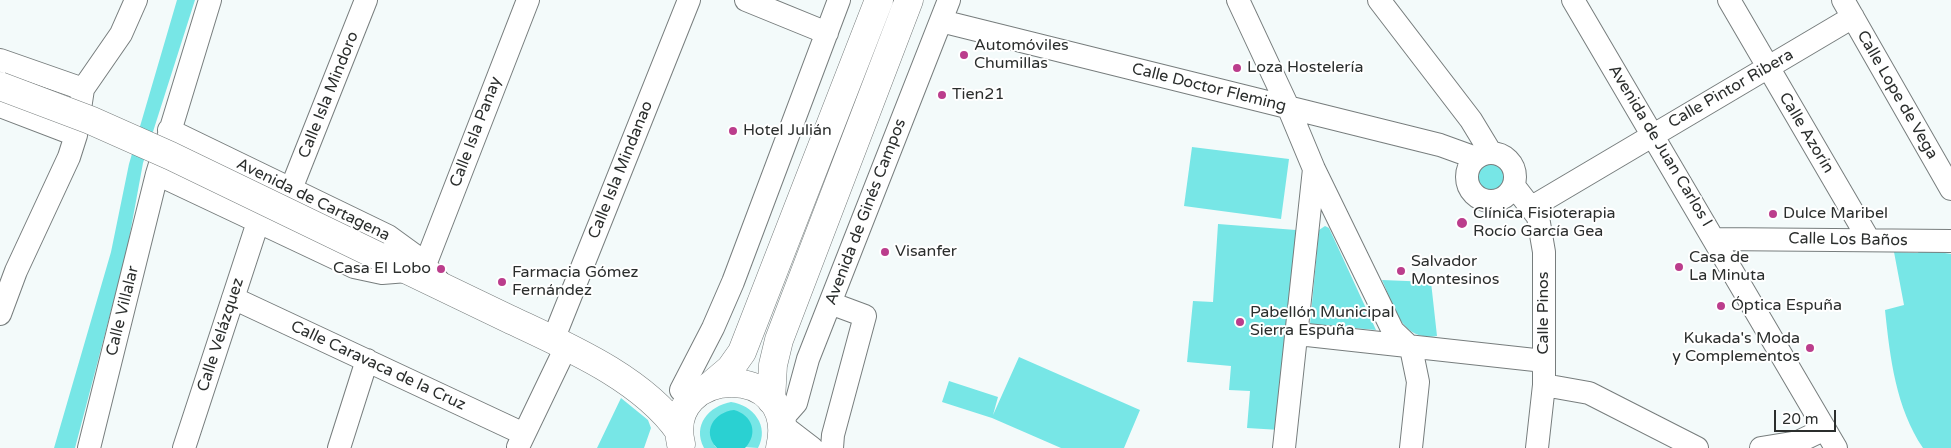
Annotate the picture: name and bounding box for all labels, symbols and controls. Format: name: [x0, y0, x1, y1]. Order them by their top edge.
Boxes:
street label: Calle Lope de Vega: [1852, 27, 1942, 163]
street label: Calle Isla Mindoro: [295, 29, 363, 161]
place label: Automóviles Chumillas: [974, 36, 1069, 74]
street label: Calle Pintor Ribera: [1665, 45, 1797, 133]
marker: Automóviles Chumillas: [958, 49, 970, 61]
place label: Loza Hostelería: [1247, 58, 1363, 78]
street label: Calle Doctor Fleming: [1130, 60, 1288, 116]
marker: Loza Hostelería: [1231, 62, 1243, 74]
street label: Avenida de Juan Carlos I: [1604, 62, 1716, 230]
street label: Calle Isla Panay: [446, 74, 506, 190]
place label: Tien21: [952, 85, 1004, 105]
marker: Tien21: [936, 89, 948, 101]
street label: Calle Azorín: [1774, 89, 1838, 177]
street label: Calle Isla Mindanao: [585, 98, 657, 242]
street label: Avenida de Ginés Campos: [822, 116, 910, 308]
place label: Hotel Julián: [743, 121, 832, 141]
marker: Hotel Julián: [727, 125, 739, 137]
street label: Avenida de Cartagena: [233, 154, 393, 246]
place label: Clínica Fisioterapia Rocío García Gea: [1473, 204, 1616, 242]
place label: Dulce Maribel: [1783, 204, 1888, 224]
marker: Dulce Maribel: [1767, 208, 1779, 220]
marker: Clínica Fisioterapia Rocío García Gea: [1455, 216, 1469, 230]
street label: Calle Los Baños: [1788, 229, 1908, 251]
place label: Visanfer: [895, 242, 957, 262]
marker: Visanfer: [879, 246, 891, 258]
place label: Casa de La Minuta: [1689, 248, 1765, 286]
place label: Salvador Montesinos: [1411, 252, 1499, 290]
place label: Casa El Lobo: [333, 259, 431, 279]
marker: Casa de La Minuta: [1673, 261, 1685, 273]
marker: Casa El Lobo: [435, 263, 447, 275]
place label: Farmacia Gómez Fernández: [512, 263, 639, 301]
street label: Calle Villalar: [103, 264, 143, 358]
marker: Salvador Montesinos: [1395, 265, 1407, 277]
street label: Calle Pinos: [1534, 271, 1554, 355]
street label: Calle Velázquez: [194, 276, 248, 394]
marker: Farmacia Gómez Fernández: [496, 276, 508, 288]
place label: Óptica Espuña: [1731, 296, 1842, 316]
marker: Óptica Espuña: [1715, 300, 1727, 312]
place label: Pabellón Municipal Sierra Espuña: [1250, 303, 1394, 341]
marker: Pabellón Municipal Sierra Espuña: [1234, 316, 1246, 328]
street label: Calle Caravaca de la Cruz: [288, 317, 468, 415]
place label: Kukada's Moda y Complementos: [1672, 329, 1800, 367]
marker: Kukada's Moda y Complementos: [1804, 342, 1816, 354]
scale bar: [1776, 400, 1838, 432]
text: 20 m: [1782, 410, 1819, 428]

